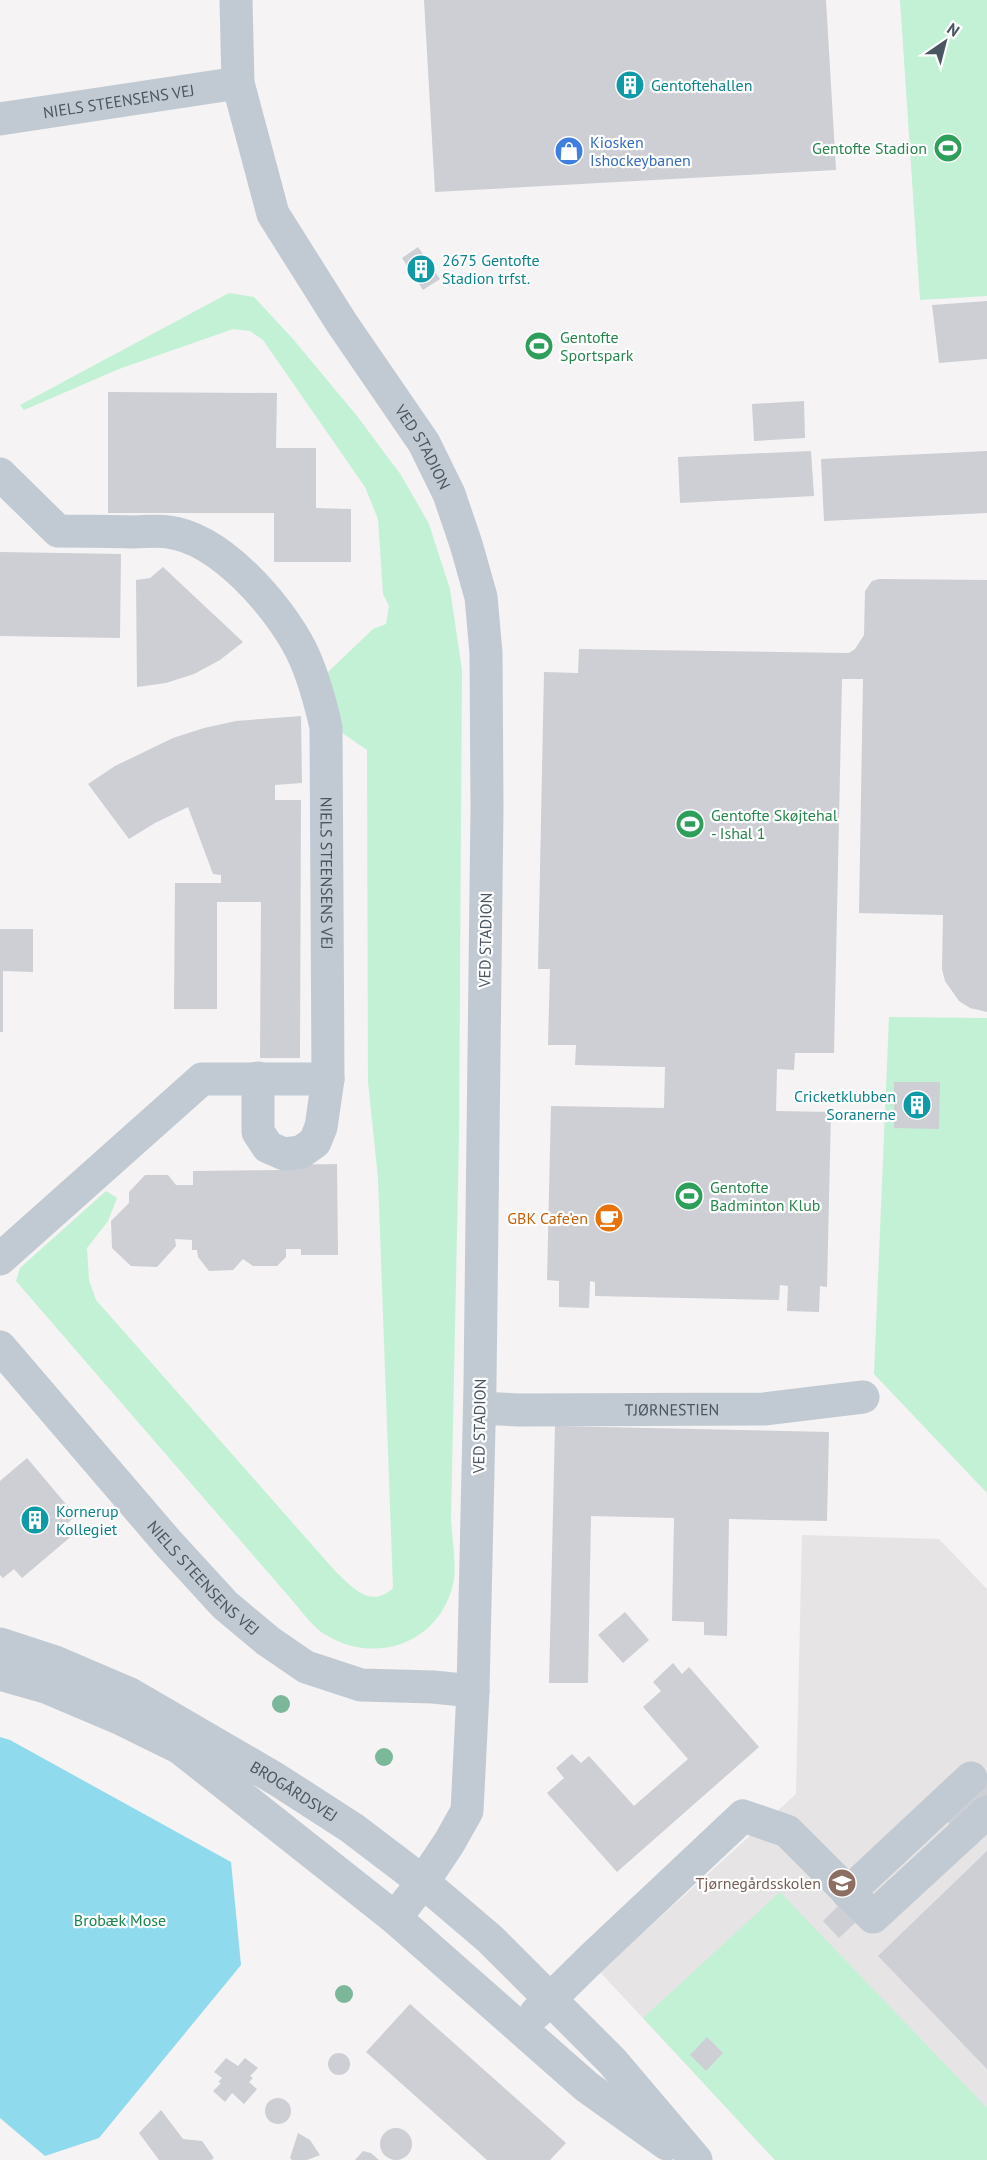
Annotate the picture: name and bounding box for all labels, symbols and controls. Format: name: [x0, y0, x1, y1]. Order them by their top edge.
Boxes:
north arrow: [915, 12, 975, 72]
text: N: [944, 19, 964, 41]
building icon: Gentoftehallen: [614, 69, 646, 101]
place label: Gentoftehallen: [651, 75, 752, 95]
street label: NIELS STEENSENS VEJ: [42, 80, 196, 122]
place label: Kiosken Ishockeybanen: [590, 132, 691, 170]
sports icon: Gentofte Stadion: [932, 132, 964, 164]
shop icon: Kiosken Ishockeybanen: [553, 135, 585, 167]
place label: Gentofte Stadion: [812, 138, 927, 158]
place label: 2675 Gentofte Stadion trfst.: [442, 250, 540, 288]
building icon: 2675 Gentofte Stadion trfst.: [405, 253, 437, 285]
place label: Gentofte Sportspark: [560, 327, 634, 365]
sports icon: Gentofte Sportspark: [523, 330, 555, 362]
street label: VED STADION: [390, 400, 455, 493]
street label: NIELS STEENSENS VEJ: [316, 797, 337, 950]
place label: Gentofte Skøjtehal - Ishal 1: [711, 805, 838, 843]
sports icon: Gentofte Skøjtehal - Ishal 1: [674, 808, 706, 840]
street label: VED STADION: [474, 892, 496, 989]
place label: Cricketklubben Soranerne: [794, 1086, 896, 1124]
building icon: Cricketklubben Soranerne: [901, 1089, 933, 1121]
place label: Gentofte Badminton Klub: [710, 1177, 820, 1215]
sports icon: Gentofte Badminton Klub: [673, 1180, 705, 1212]
cafe icon: GBK Cafe’en: [593, 1202, 625, 1234]
place label: GBK Cafe’en: [507, 1208, 588, 1228]
street label: VED STADION: [468, 1378, 490, 1475]
street label: TJØRNESTIEN: [625, 1399, 719, 1420]
place label: Kornerup Kollegiet: [56, 1501, 119, 1539]
building icon: Kornerup Kollegiet: [19, 1504, 51, 1536]
street label: NIELS STEENSENS VEJ: [143, 1516, 264, 1640]
street label: BROGÅRDSVEJ: [247, 1756, 341, 1826]
school or university icon: Tjørnegårdsskolen: [826, 1867, 858, 1899]
place label: Tjørnegårdsskolen: [695, 1873, 821, 1893]
park label: Brobæk Mose: [74, 1910, 166, 1930]

